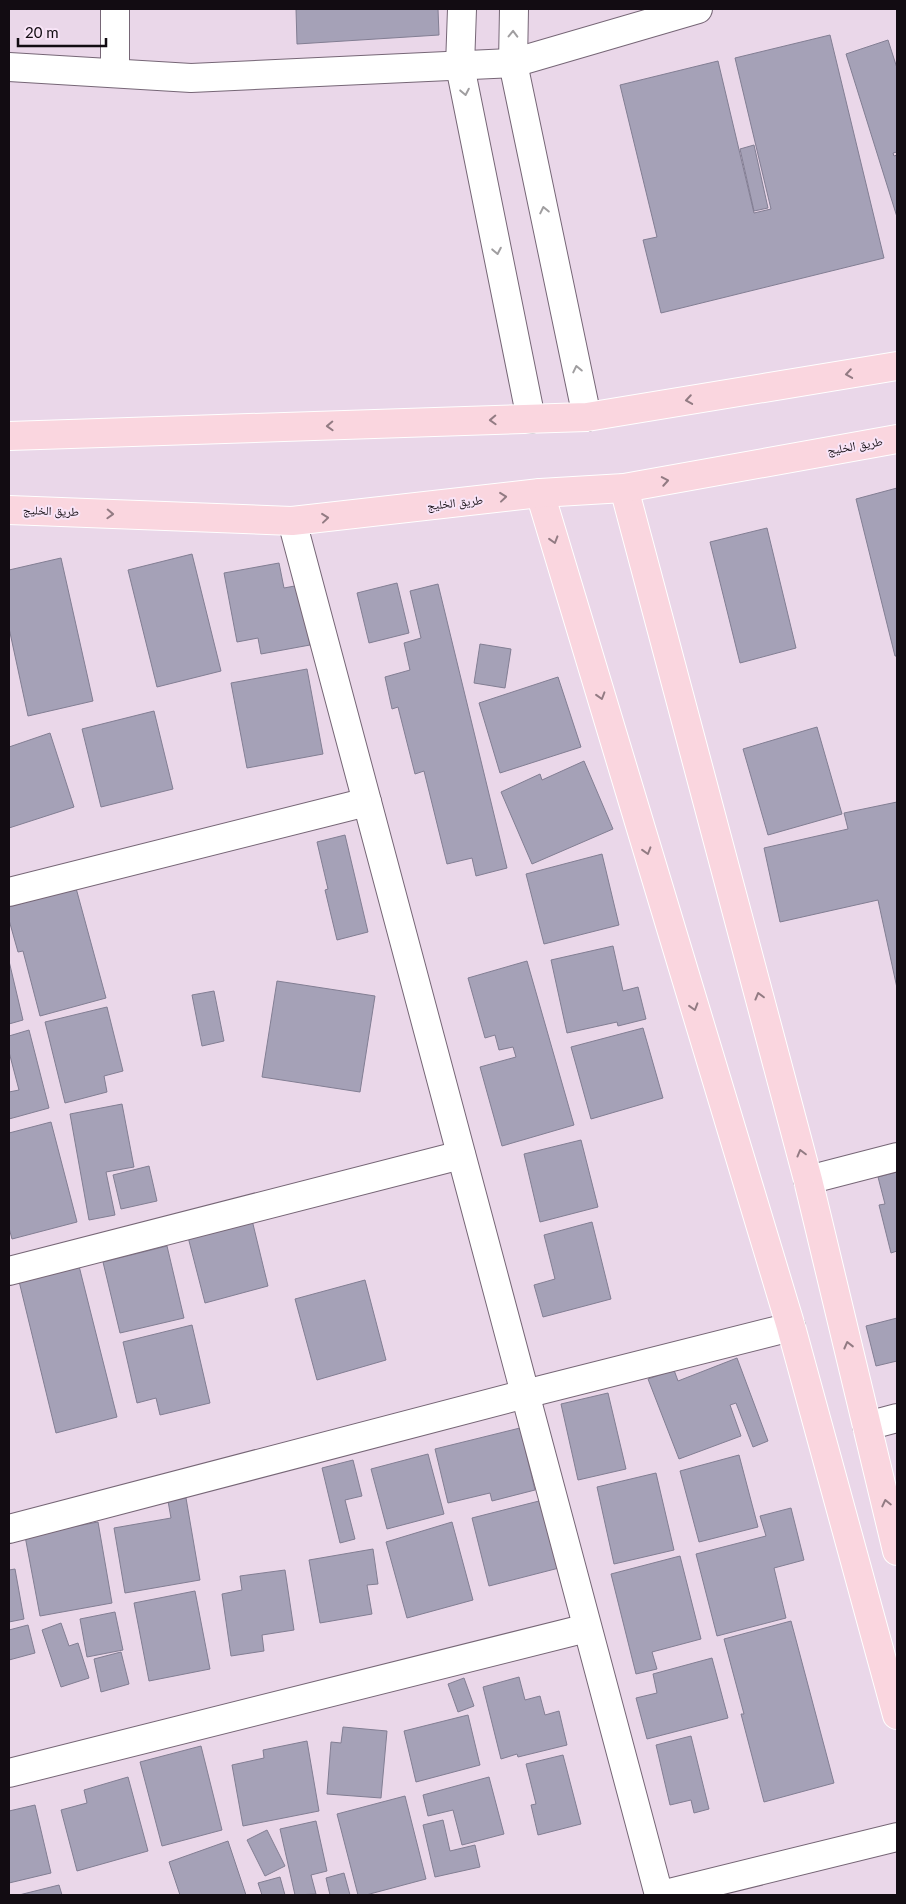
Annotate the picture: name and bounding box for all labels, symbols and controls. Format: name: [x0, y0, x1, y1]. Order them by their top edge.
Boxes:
scale bar: [18, 15, 105, 47]
text: 20 m: [25, 23, 59, 41]
one-way arrow: [508, 29, 519, 37]
one-way arrow: [460, 88, 470, 96]
one-way arrow: [539, 206, 550, 215]
one-way arrow: [492, 247, 502, 256]
one-way arrow: [572, 365, 583, 374]
one-way arrow: [845, 369, 854, 379]
one-way arrow: [685, 395, 693, 405]
one-way arrow: [489, 415, 497, 426]
one-way arrow: [326, 420, 334, 431]
street label: طريق الخليج: [826, 433, 884, 458]
one-way arrow: [660, 476, 669, 486]
street label: طريق الخليج: [426, 492, 484, 513]
one-way arrow: [500, 492, 508, 503]
street label: طريق الخليج: [23, 502, 79, 519]
one-way arrow: [106, 508, 114, 519]
one-way arrow: [321, 513, 329, 524]
one-way arrow: [548, 535, 558, 544]
one-way arrow: [595, 691, 605, 699]
one-way arrow: [642, 847, 652, 855]
one-way arrow: [755, 993, 765, 1001]
one-way arrow: [689, 1002, 699, 1010]
one-way arrow: [796, 1149, 807, 1158]
one-way arrow: [843, 1341, 854, 1350]
one-way arrow: [881, 1499, 892, 1508]

